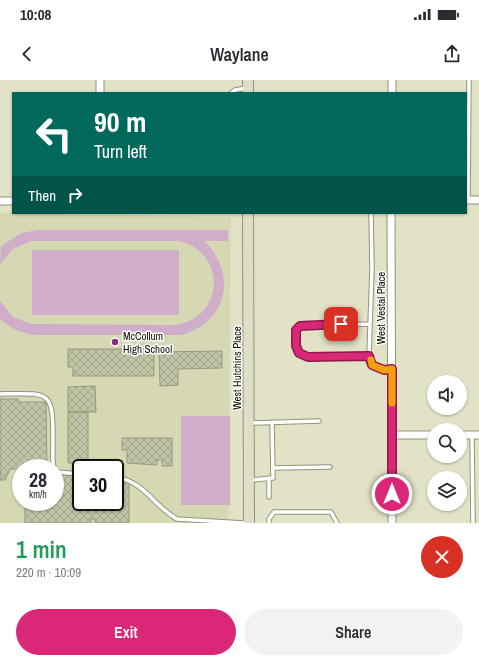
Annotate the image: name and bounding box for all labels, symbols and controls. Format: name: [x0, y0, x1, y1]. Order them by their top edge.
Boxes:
text: 10:08: [20, 4, 51, 25]
text: Waylane: [210, 42, 269, 67]
icon: back: [16, 43, 38, 65]
icon: share: [441, 43, 463, 65]
text: 90 m: [94, 103, 146, 141]
icon: left: [28, 108, 80, 160]
text: Turn left: [94, 139, 147, 164]
icon: right: [64, 184, 86, 206]
text: Then: [28, 185, 56, 206]
street label: West Vestal Place: [374, 272, 388, 344]
pin: [324, 307, 358, 341]
icon: arrive: [330, 313, 352, 335]
street label: West Hutchins Place: [230, 326, 244, 410]
place label: McCollum High School: [123, 329, 172, 356]
marker: McCollum High School: [110, 337, 120, 347]
map controls: [427, 375, 467, 511]
button: sound: [427, 375, 467, 415]
button: search: [427, 423, 467, 463]
speed limit sign: 30: [72, 459, 124, 511]
text: 28: [29, 466, 47, 493]
button: layers: [427, 471, 467, 511]
position arrow: [371, 473, 413, 515]
text: km/h: [29, 488, 47, 501]
text: 1 min: [16, 533, 67, 565]
button: close: [421, 536, 463, 578]
text: 220 m · 10:09: [16, 564, 81, 581]
button: Exit: [16, 609, 236, 655]
button: Share: [244, 609, 463, 655]

